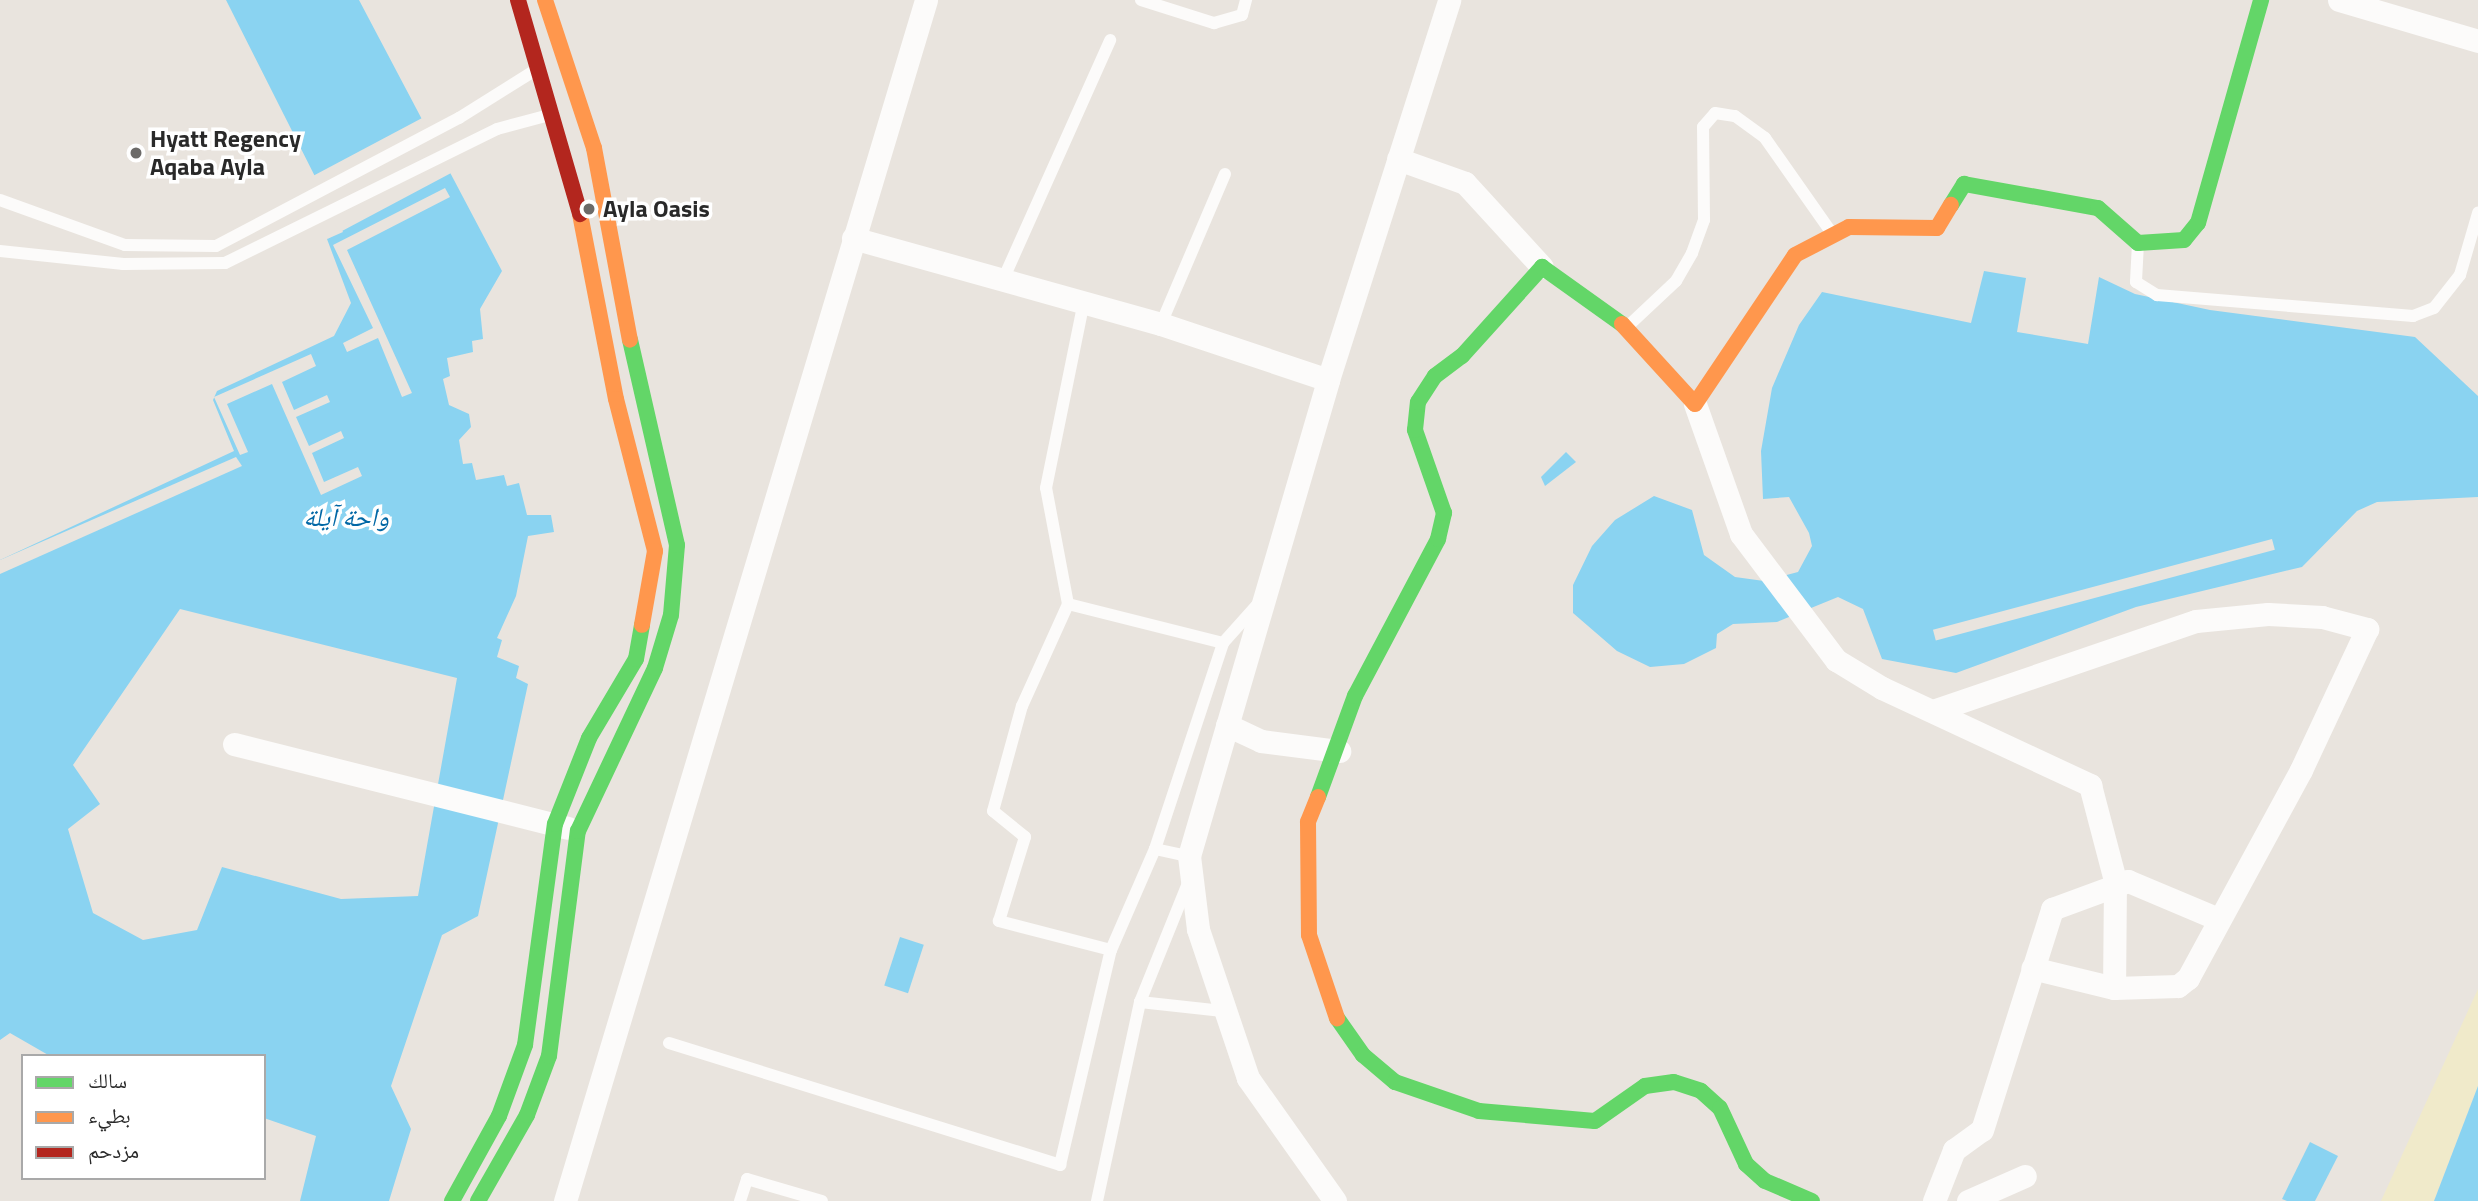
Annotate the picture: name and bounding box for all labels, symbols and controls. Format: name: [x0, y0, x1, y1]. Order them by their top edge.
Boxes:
place label: Hyatt Regency Aqaba Ayla: [150, 125, 301, 181]
marker: Hyatt Regency Aqaba Ayla: [128, 145, 144, 161]
place label: Ayla Oasis: [603, 195, 710, 223]
marker: Ayla Oasis: [581, 201, 597, 217]
water label: واحة آيلة: [303, 501, 389, 533]
legend: [21, 1054, 266, 1180]
text: سالك: [88, 1064, 127, 1096]
text: بطيء: [88, 1099, 131, 1131]
text: مزدحم: [88, 1134, 139, 1166]

